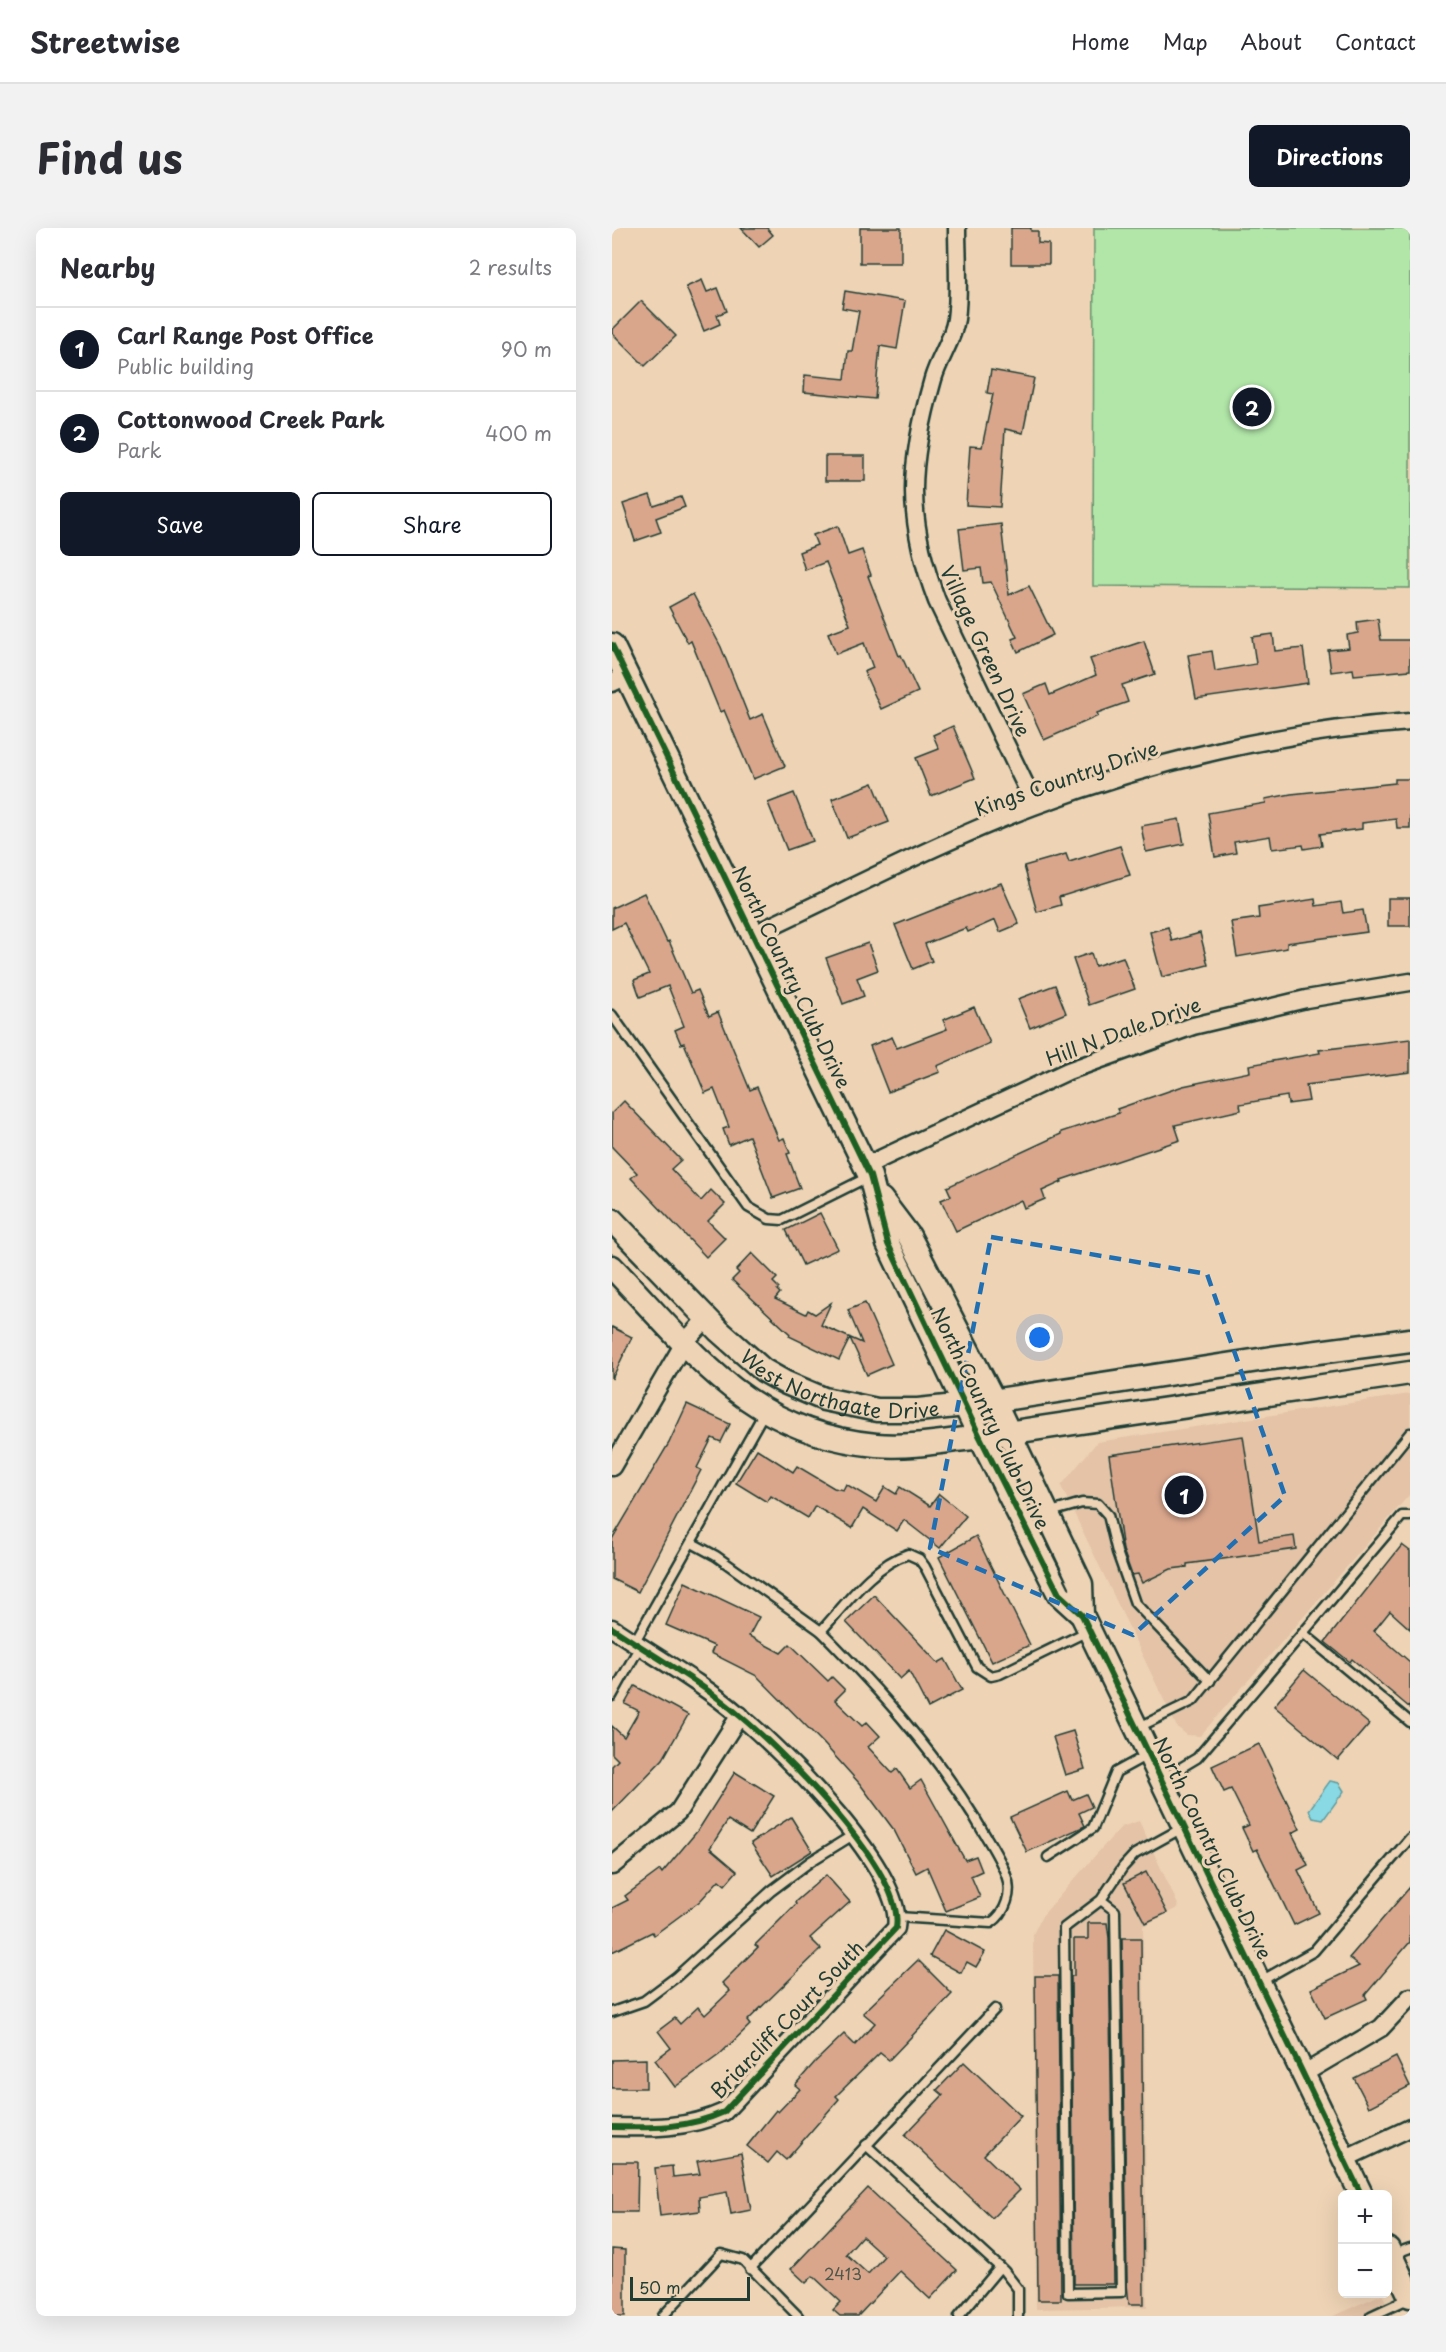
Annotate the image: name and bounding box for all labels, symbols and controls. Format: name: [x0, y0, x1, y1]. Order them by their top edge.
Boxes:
text: Streetwise: [30, 20, 180, 63]
text: Home: [1071, 25, 1130, 57]
text: Map: [1163, 25, 1208, 57]
text: About: [1241, 25, 1302, 57]
text: Contact: [1335, 25, 1416, 57]
text: Find us: [36, 125, 183, 188]
button: Directions: [1249, 125, 1410, 187]
text: Nearby: [60, 248, 155, 287]
text: 2 results: [469, 252, 552, 282]
text: Carl Range Post Office: [117, 318, 374, 351]
text: 1: [75, 334, 84, 364]
text: 90 m: [501, 334, 552, 364]
text: Public building: [117, 351, 254, 381]
pin: 2: [1232, 384, 1272, 429]
text: Cottonwood Creek Park: [117, 402, 385, 435]
text: 2: [72, 418, 87, 448]
text: 400 m: [485, 418, 552, 448]
text: Park: [117, 435, 162, 465]
button: Save: [60, 492, 300, 556]
button: Share: [312, 492, 552, 556]
street label: Village Green Drive: [933, 560, 1039, 742]
street label: Kings Country Drive: [970, 733, 1162, 823]
street label: North Country Club Drive: [725, 861, 859, 1093]
street label: Hill N Dale Drive: [1041, 989, 1205, 1073]
street label: North Country Club Drive: [924, 1302, 1058, 1534]
your location: [1025, 1323, 1054, 1352]
street label: West Northgate Drive: [734, 1342, 940, 1426]
pin: 1: [1164, 1472, 1204, 1518]
street label: North Country Club Drive: [1146, 1732, 1280, 1964]
street label: Briarcliff Court South: [703, 1933, 871, 2105]
map controls: [1338, 2190, 1392, 2298]
button: +: [1338, 2190, 1392, 2244]
button: −: [1338, 2244, 1392, 2298]
house number: 2413: [824, 2261, 862, 2285]
scale bar: [630, 2274, 750, 2302]
text: 50 m: [639, 2275, 680, 2299]

